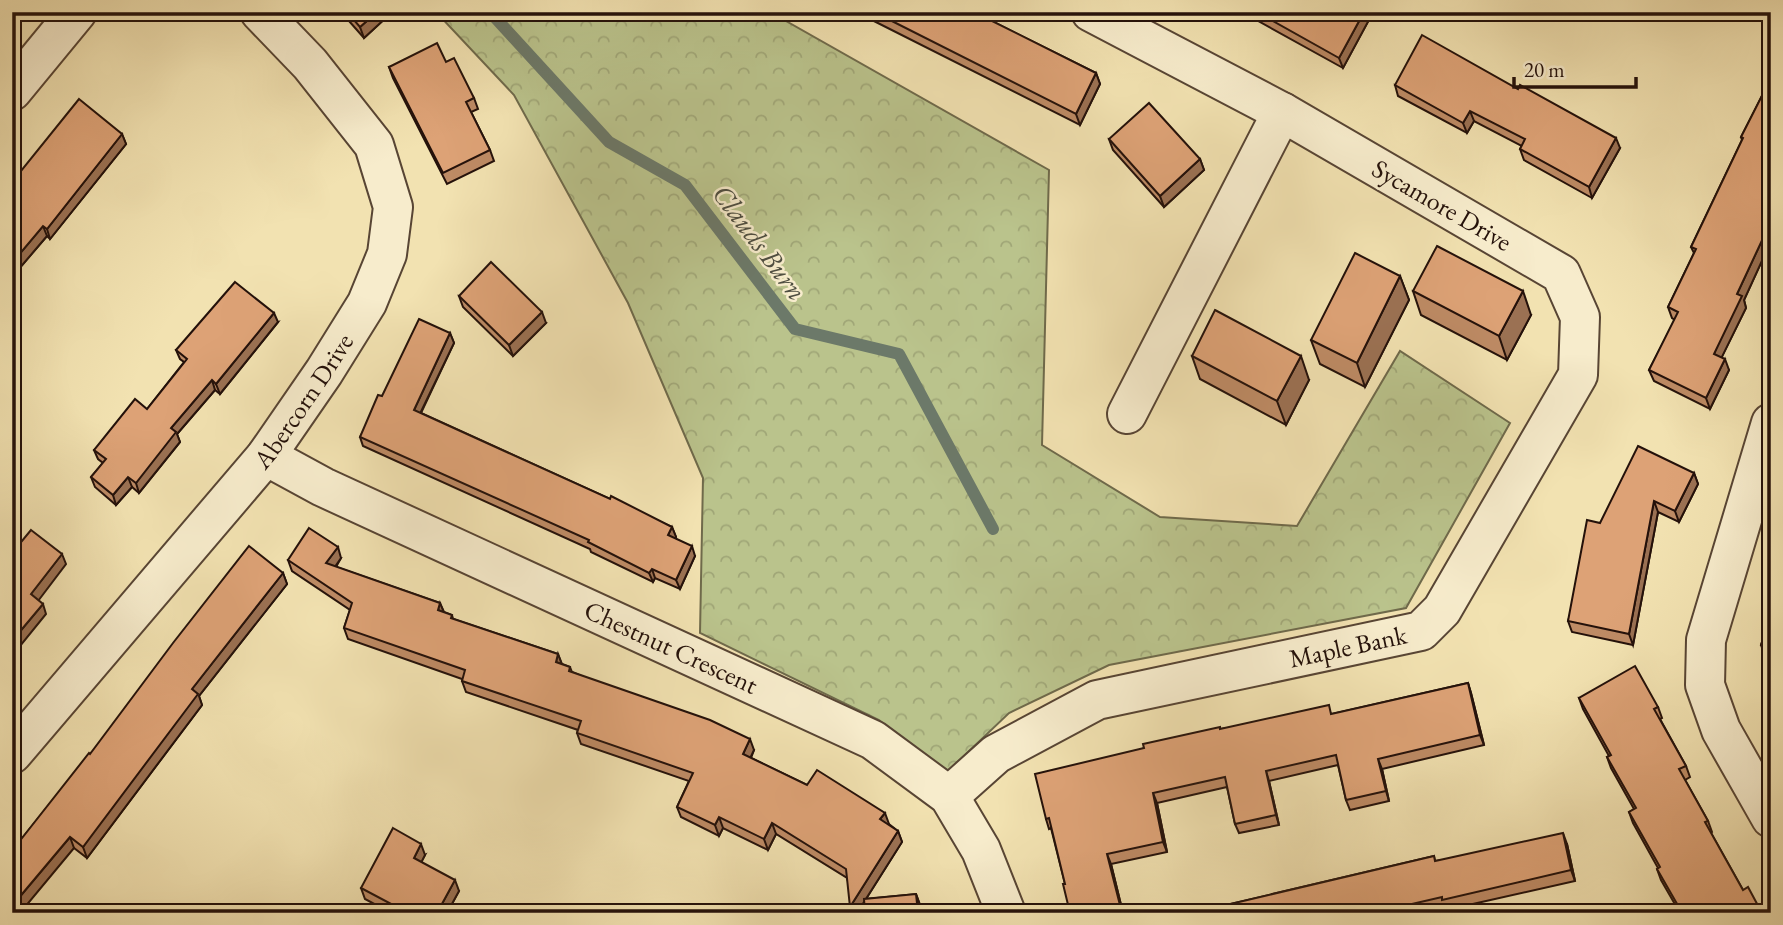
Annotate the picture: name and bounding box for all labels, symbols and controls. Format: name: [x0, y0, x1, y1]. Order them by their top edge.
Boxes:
scale bar: [1514, 46, 1636, 90]
text: 20 m: [1524, 56, 1565, 83]
street label: Sycamore Drive: [1366, 151, 1518, 259]
water label: Clauds Burn: [705, 177, 815, 307]
street label: Abercorn Drive: [245, 327, 361, 477]
street label: Chestnut Crescent: [579, 593, 763, 702]
street label: Maple Bank: [1286, 617, 1411, 676]

